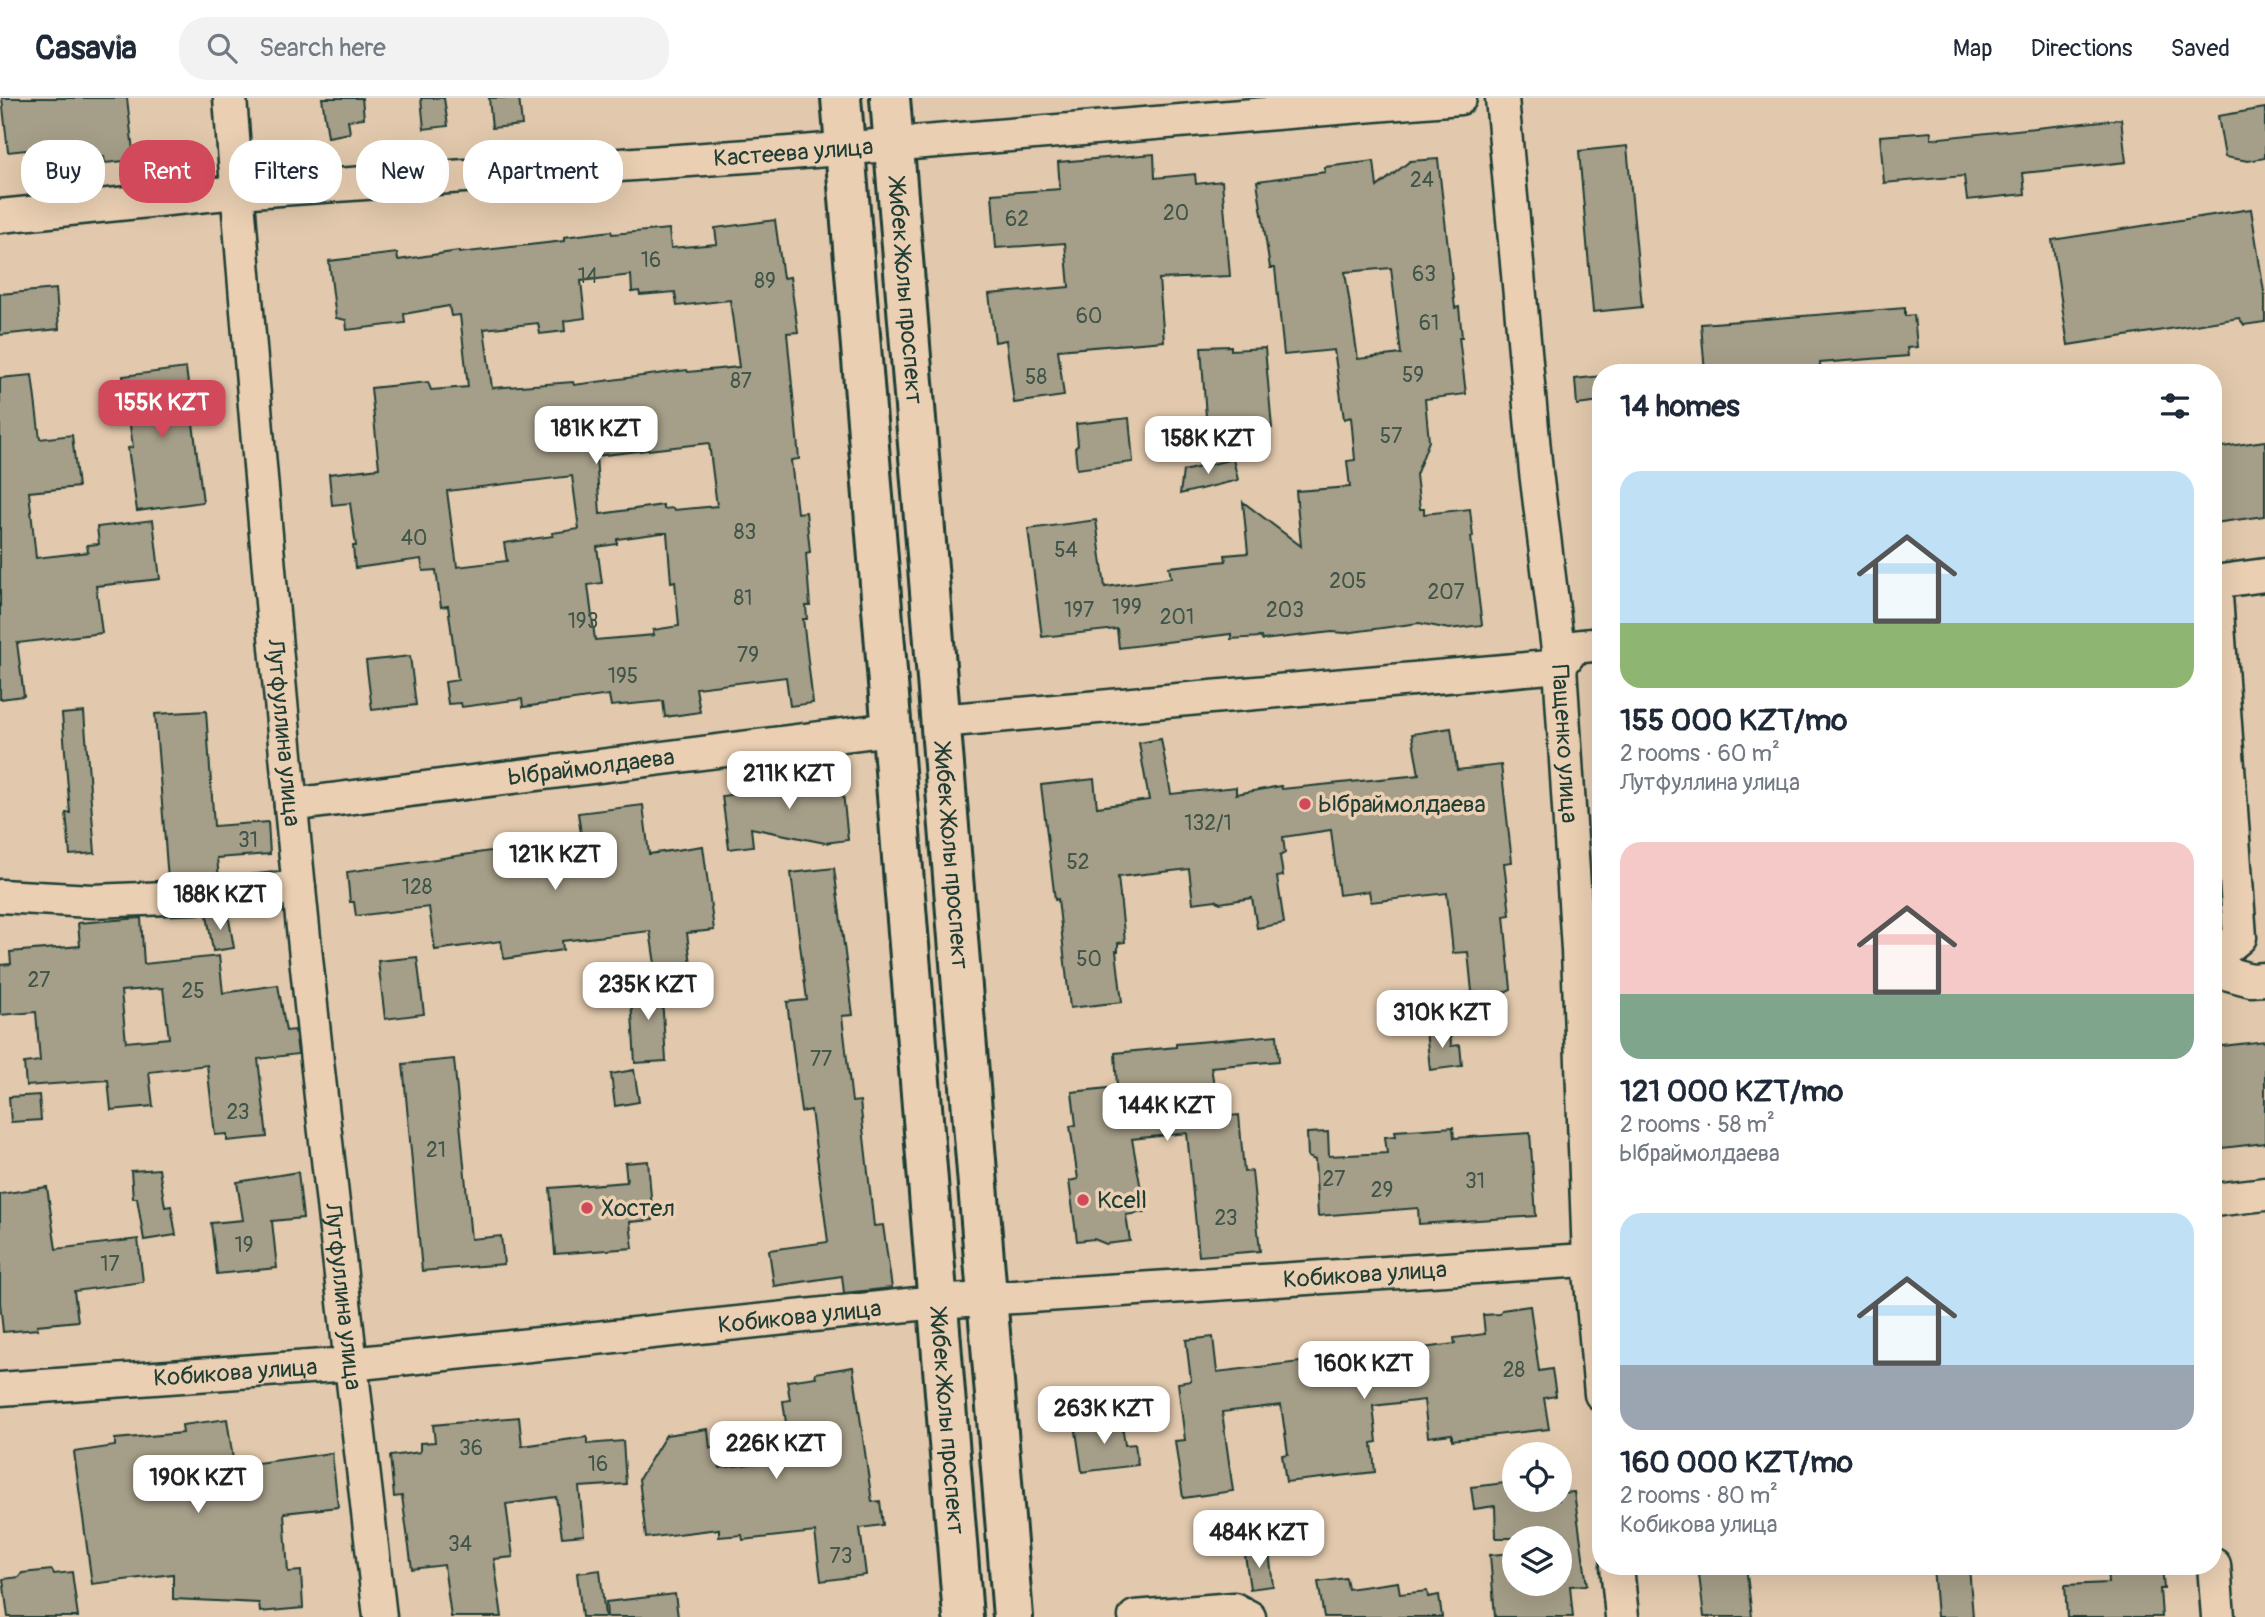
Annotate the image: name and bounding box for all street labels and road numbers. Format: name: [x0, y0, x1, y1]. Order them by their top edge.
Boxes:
street label: Кастеева улица: [712, 132, 875, 173]
street label: Жибек Жолы проспект: [881, 174, 929, 405]
street label: Лутфуллина улица: [260, 637, 307, 828]
street label: Пащенко улица: [1545, 664, 1584, 824]
street label: Жибек Жолы проспект: [927, 739, 974, 970]
street label: Ыбраймолдаева: [507, 743, 676, 792]
street label: Лутфуллина улица: [318, 1201, 368, 1392]
street label: Кобикова улица: [1282, 1255, 1448, 1295]
street label: Кобикова улица: [716, 1294, 883, 1340]
street label: Жибек Жолы проспект: [923, 1304, 970, 1536]
street label: Кобикова улица: [152, 1352, 318, 1393]

